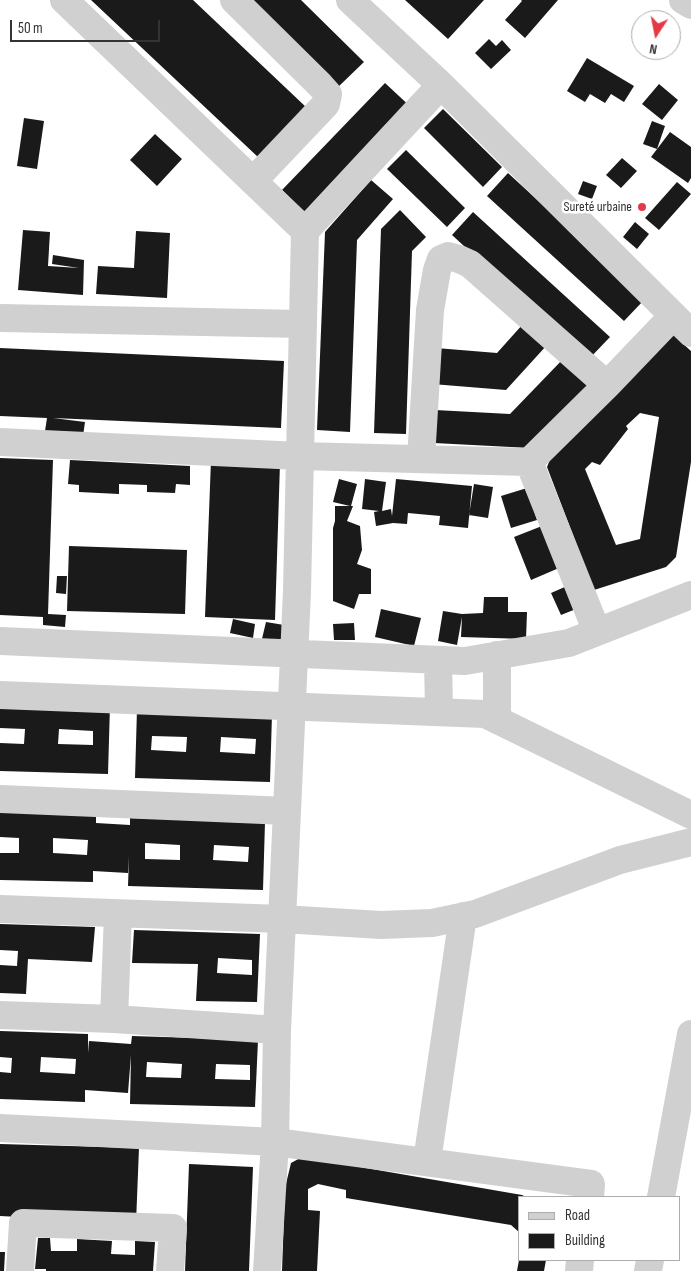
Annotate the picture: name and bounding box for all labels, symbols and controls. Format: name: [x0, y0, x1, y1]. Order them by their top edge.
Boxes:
scale bar: [12, 10, 162, 42]
north arrow: [631, 10, 681, 60]
text: 50 m: [18, 19, 43, 38]
text: N: [648, 40, 659, 58]
place label: Sureté urbaine: [563, 199, 632, 215]
marker: Sureté urbaine: [636, 201, 648, 213]
legend: [518, 1196, 681, 1261]
text: Road: [565, 1206, 590, 1225]
text: Building: [565, 1231, 605, 1250]

